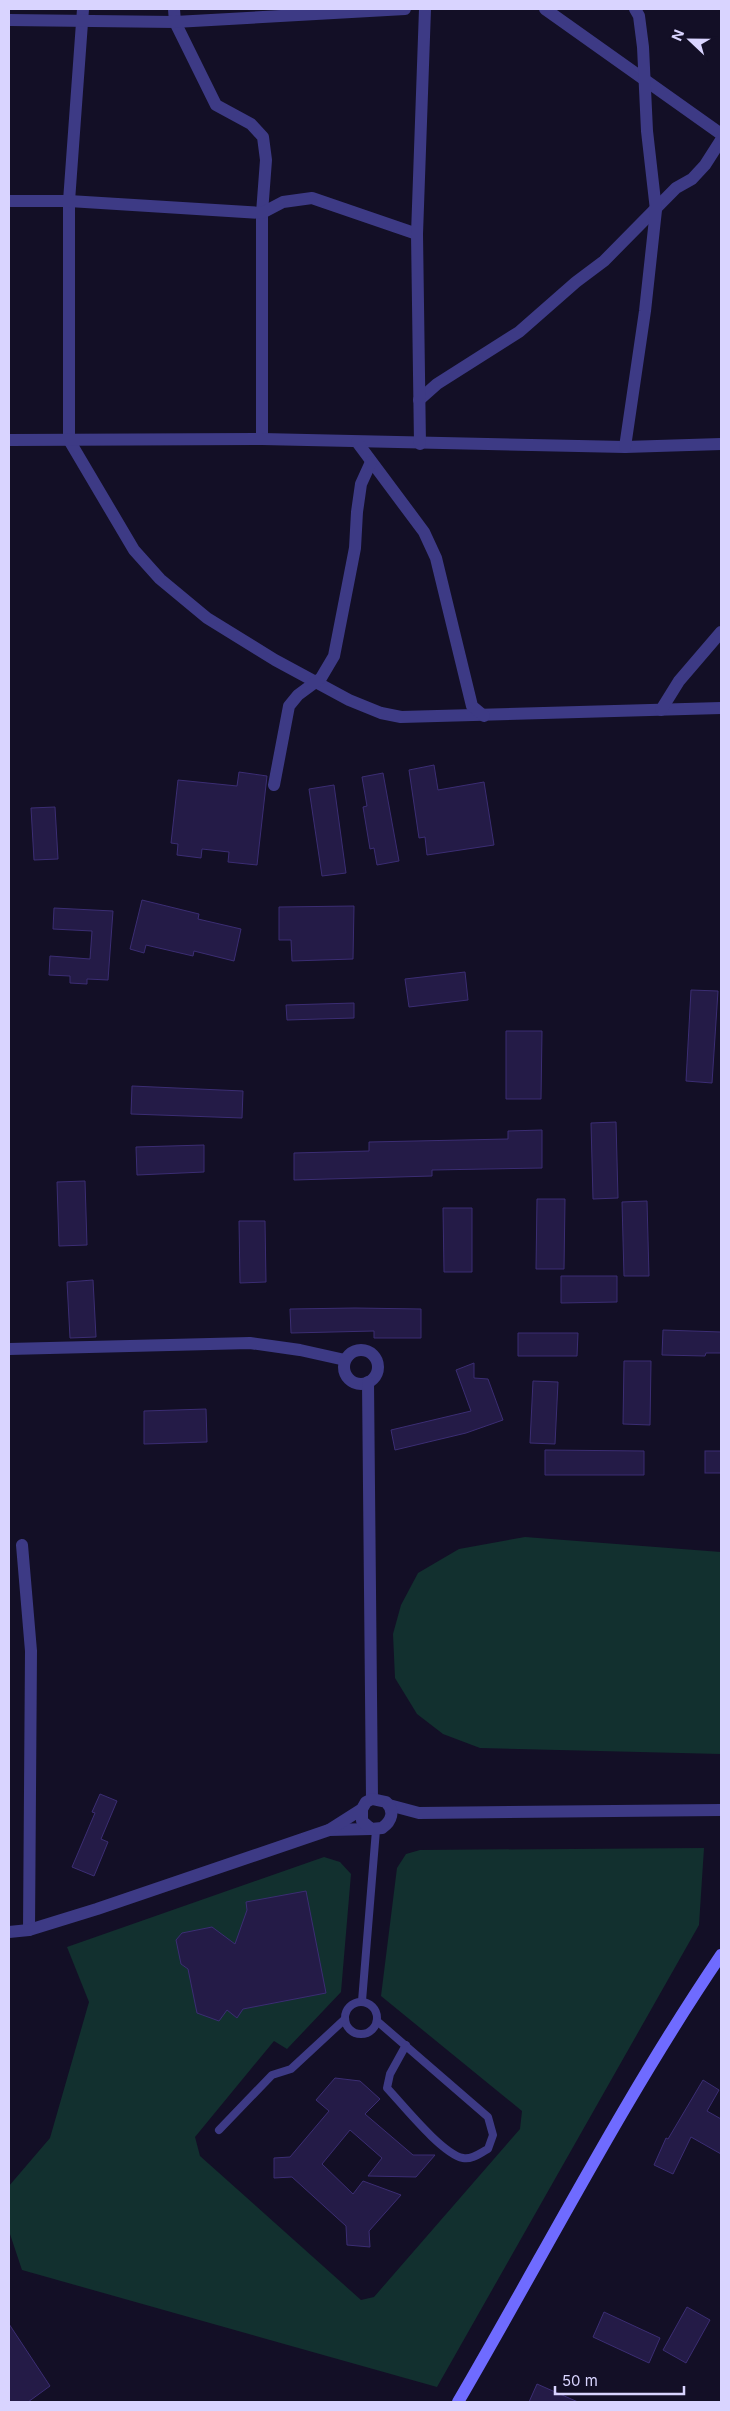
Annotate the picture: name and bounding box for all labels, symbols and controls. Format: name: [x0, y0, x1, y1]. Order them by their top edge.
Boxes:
north arrow: [665, 15, 715, 65]
text: N: [668, 27, 687, 43]
scale bar: [555, 2364, 684, 2396]
text: 50 m: [562, 2371, 598, 2390]

